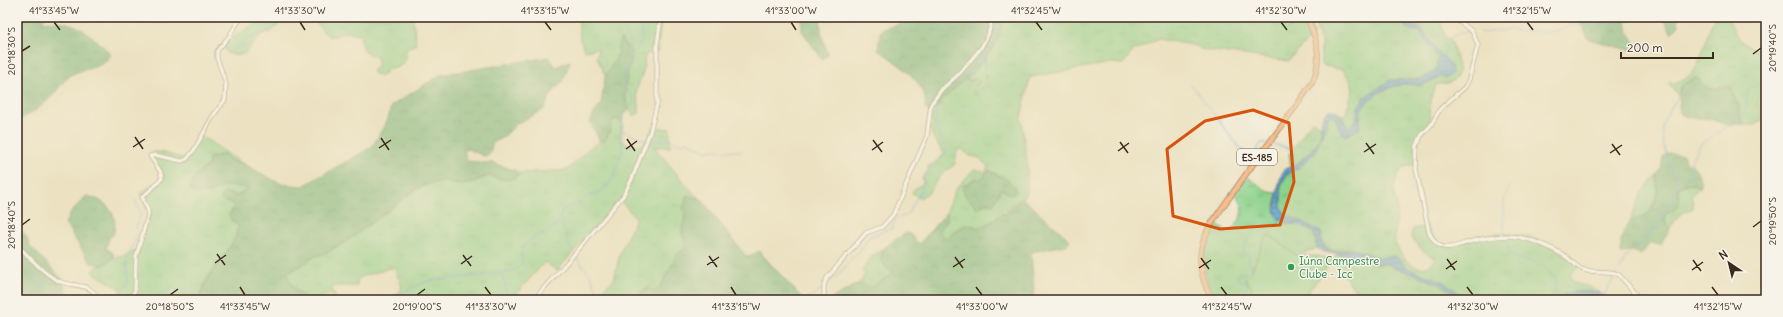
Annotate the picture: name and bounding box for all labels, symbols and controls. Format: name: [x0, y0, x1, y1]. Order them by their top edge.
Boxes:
text: 41°33'45"W: [29, 4, 79, 17]
text: 41°33'30"W: [274, 4, 326, 17]
text: 41°33'15"W: [521, 4, 569, 17]
text: 41°33'00"W: [765, 4, 817, 17]
text: 41°32'45"W: [1011, 4, 1061, 17]
text: 41°32'30"W: [1256, 4, 1306, 17]
text: 41°32'15"W: [1503, 4, 1551, 17]
text: 20°19'40"S: [1766, 24, 1779, 72]
text: 20°18'30"S: [5, 26, 18, 75]
scale bar: [1621, 34, 1713, 60]
text: 200 m: [1627, 40, 1663, 55]
road number: ES-185: [1237, 149, 1277, 165]
text: 20°19'50"S: [1766, 196, 1779, 245]
text: 20°18'40"S: [5, 201, 18, 249]
north arrow: [1709, 243, 1749, 283]
text: N: [1716, 247, 1730, 263]
place label: Iúna Campestre Clube - Icc: [1299, 254, 1379, 281]
marker: Iúna Campestre Clube - Icc: [1286, 262, 1296, 272]
text: 20°18'50"S: [146, 300, 195, 313]
text: 41°33'45"W: [220, 300, 270, 313]
text: 20°19'00"S: [392, 300, 442, 313]
text: 41°33'30"W: [465, 300, 517, 313]
text: 41°33'15"W: [712, 300, 760, 313]
text: 41°33'00"W: [956, 300, 1008, 313]
text: 41°32'45"W: [1202, 300, 1252, 313]
text: 41°32'30"W: [1448, 300, 1498, 313]
text: 41°32'15"W: [1694, 300, 1742, 313]

